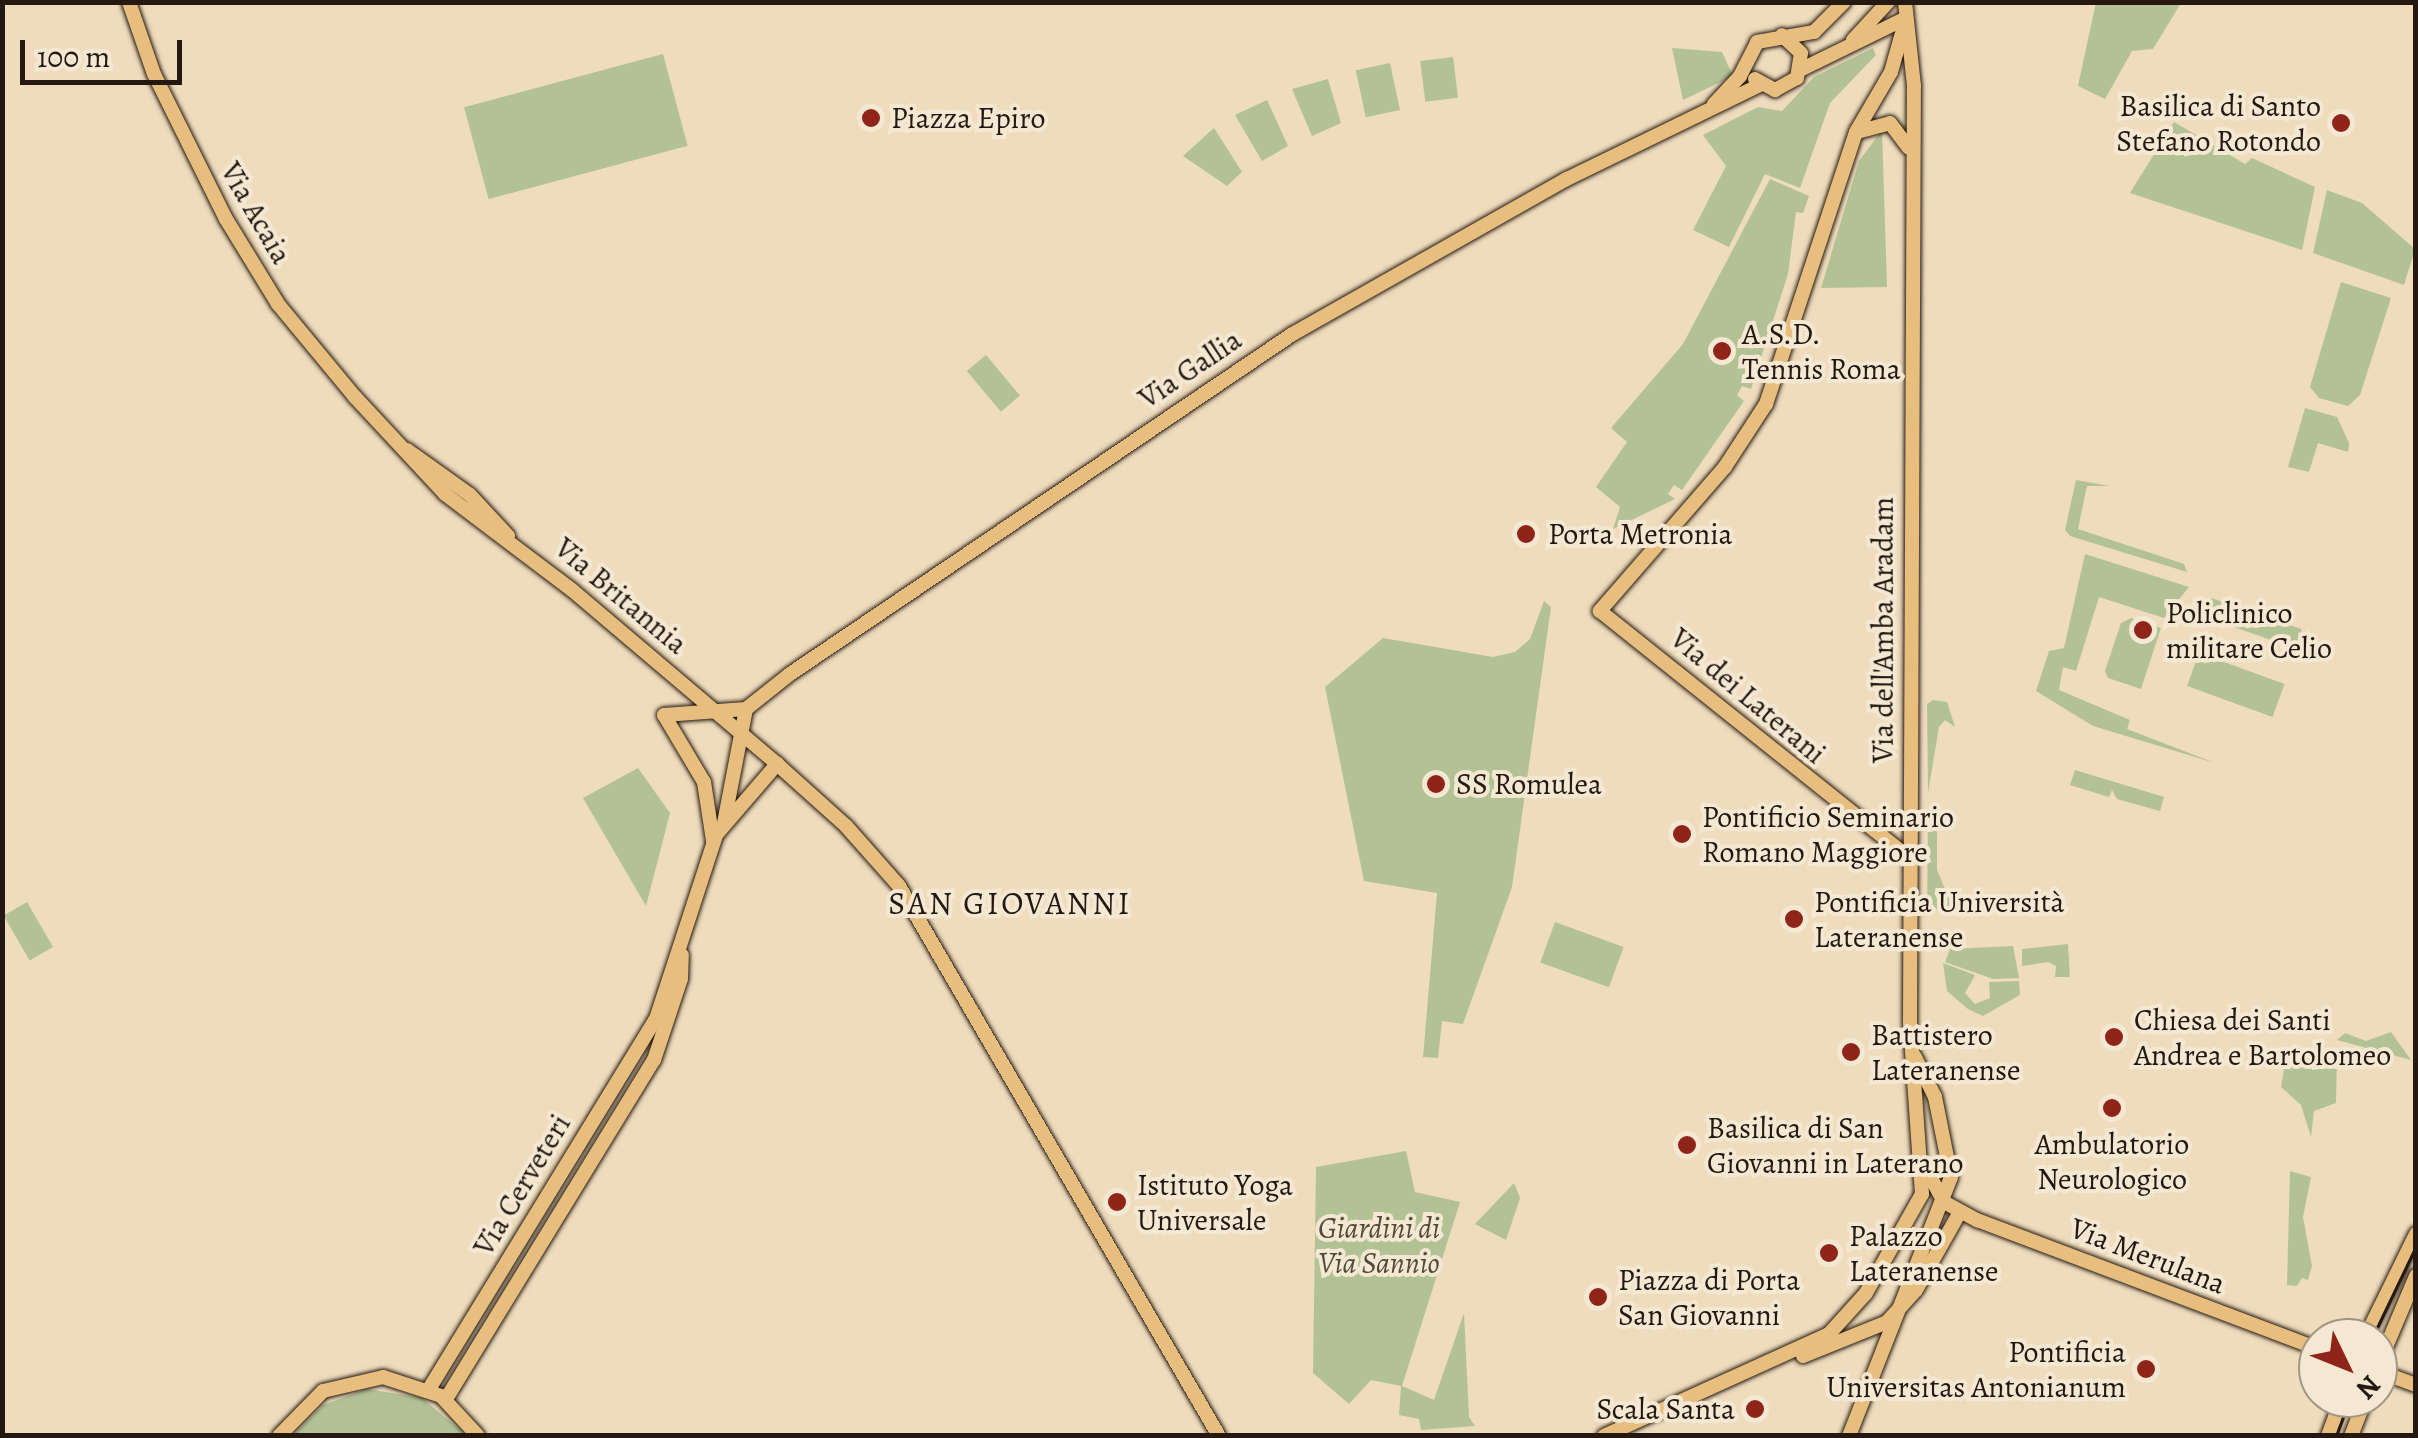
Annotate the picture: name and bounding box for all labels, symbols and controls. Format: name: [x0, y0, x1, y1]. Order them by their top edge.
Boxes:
scale bar: [25, 20, 188, 82]
text: 100 m: [37, 37, 110, 77]
place label: Basilica di Santo Stefano Rotondo: [2116, 88, 2321, 158]
place label: Piazza Epiro: [891, 100, 1045, 136]
marker: Piazza Epiro: [860, 107, 882, 129]
marker: Basilica di Santo Stefano Rotondo: [2330, 112, 2352, 134]
street label: Via Acaia: [213, 156, 299, 270]
place label: A.S.D. Tennis Roma: [1742, 316, 1901, 386]
street label: Via Gallia: [1132, 322, 1248, 416]
marker: A.S.D. Tennis Roma: [1711, 340, 1733, 362]
street label: Via dell'Amba Aradam: [1865, 497, 1901, 763]
place label: Porta Metronia: [1548, 516, 1733, 552]
marker: Porta Metronia: [1513, 521, 1539, 547]
street label: Via Britannia: [547, 530, 695, 662]
place label: Policlinico militare Celio: [2166, 595, 2332, 666]
marker: Policlinico militare Celio: [2130, 617, 2156, 643]
street label: Via dei Laterani: [1663, 620, 1833, 772]
place label: SS Romulea: [1456, 766, 1602, 802]
marker: SS Romulea: [1425, 773, 1447, 795]
place label: Pontificio Seminario Romano Maggiore: [1702, 799, 1954, 870]
marker: Pontificio Seminario Romano Maggiore: [1671, 823, 1693, 845]
district label: SAN GIOVANNI: [888, 884, 1132, 922]
place label: Pontificia Università Lateranense: [1814, 884, 2065, 954]
marker: Pontificia Università Lateranense: [1783, 908, 1805, 930]
place label: Chiesa dei Santi Andrea e Bartolomeo: [2134, 1002, 2391, 1072]
place label: Battistero Lateranense: [1871, 1017, 2021, 1088]
marker: Chiesa dei Santi Andrea e Bartolomeo: [2103, 1026, 2125, 1048]
marker: Battistero Lateranense: [1840, 1041, 1862, 1063]
marker: Ambulatorio Neurologico: [2099, 1095, 2125, 1121]
street label: Via Cerveteri: [466, 1108, 578, 1262]
place label: Basilica di San Giovanni in Laterano: [1707, 1110, 1963, 1180]
place label: Ambulatorio Neurologico: [2035, 1126, 2189, 1196]
marker: Basilica di San Giovanni in Laterano: [1676, 1134, 1698, 1156]
place label: Istituto Yoga Universale: [1137, 1167, 1293, 1238]
marker: Istituto Yoga Universale: [1106, 1191, 1128, 1213]
park label: Giardini di Via Sannio: [1318, 1210, 1440, 1280]
street label: Via Merulana: [2065, 1210, 2231, 1302]
place label: Palazzo Lateranense: [1849, 1218, 1999, 1288]
marker: Palazzo Lateranense: [1818, 1242, 1840, 1264]
place label: Piazza di Porta San Giovanni: [1618, 1262, 1800, 1332]
marker: Piazza di Porta San Giovanni: [1587, 1286, 1609, 1308]
north arrow: [2298, 1318, 2398, 1418]
place label: Pontificia Universitas Antonianum: [1826, 1334, 2126, 1404]
marker: Pontificia Universitas Antonianum: [2135, 1358, 2157, 1380]
text: N: [2348, 1367, 2389, 1408]
place label: Scala Santa: [1596, 1391, 1735, 1427]
marker: Scala Santa: [1744, 1398, 1766, 1420]

